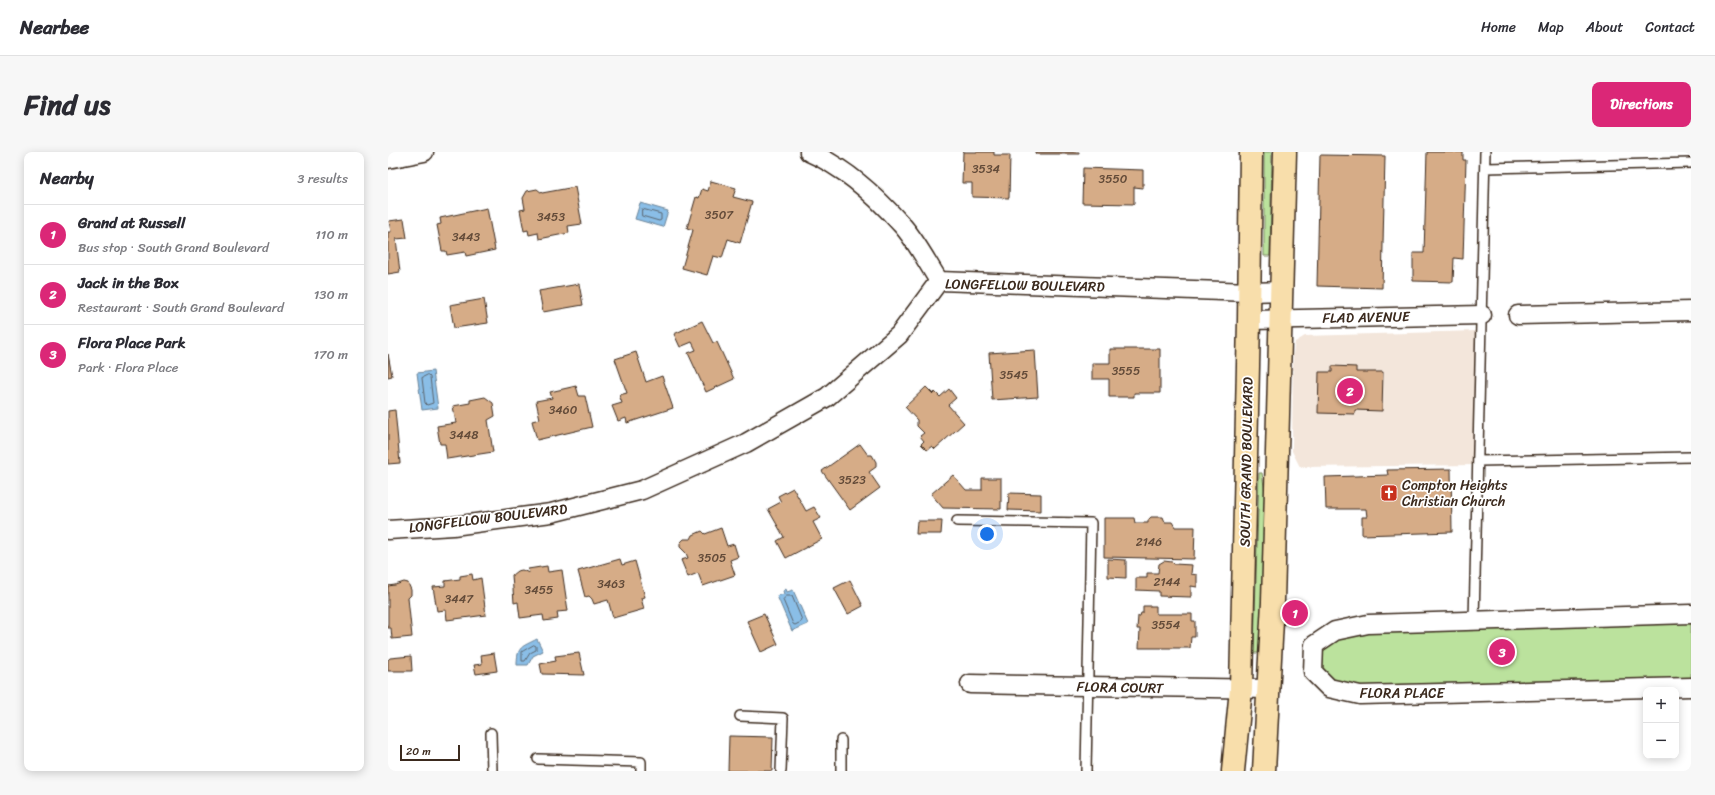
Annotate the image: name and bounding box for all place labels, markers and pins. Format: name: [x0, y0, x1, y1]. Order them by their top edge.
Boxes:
pin: 2: [1337, 376, 1363, 406]
place label: Compton Heights Christian Church: [1402, 473, 1508, 514]
church icon: Compton Heights Christian Church: [1379, 483, 1399, 503]
pin: 1: [1282, 598, 1308, 628]
pin: 3: [1489, 637, 1515, 667]

